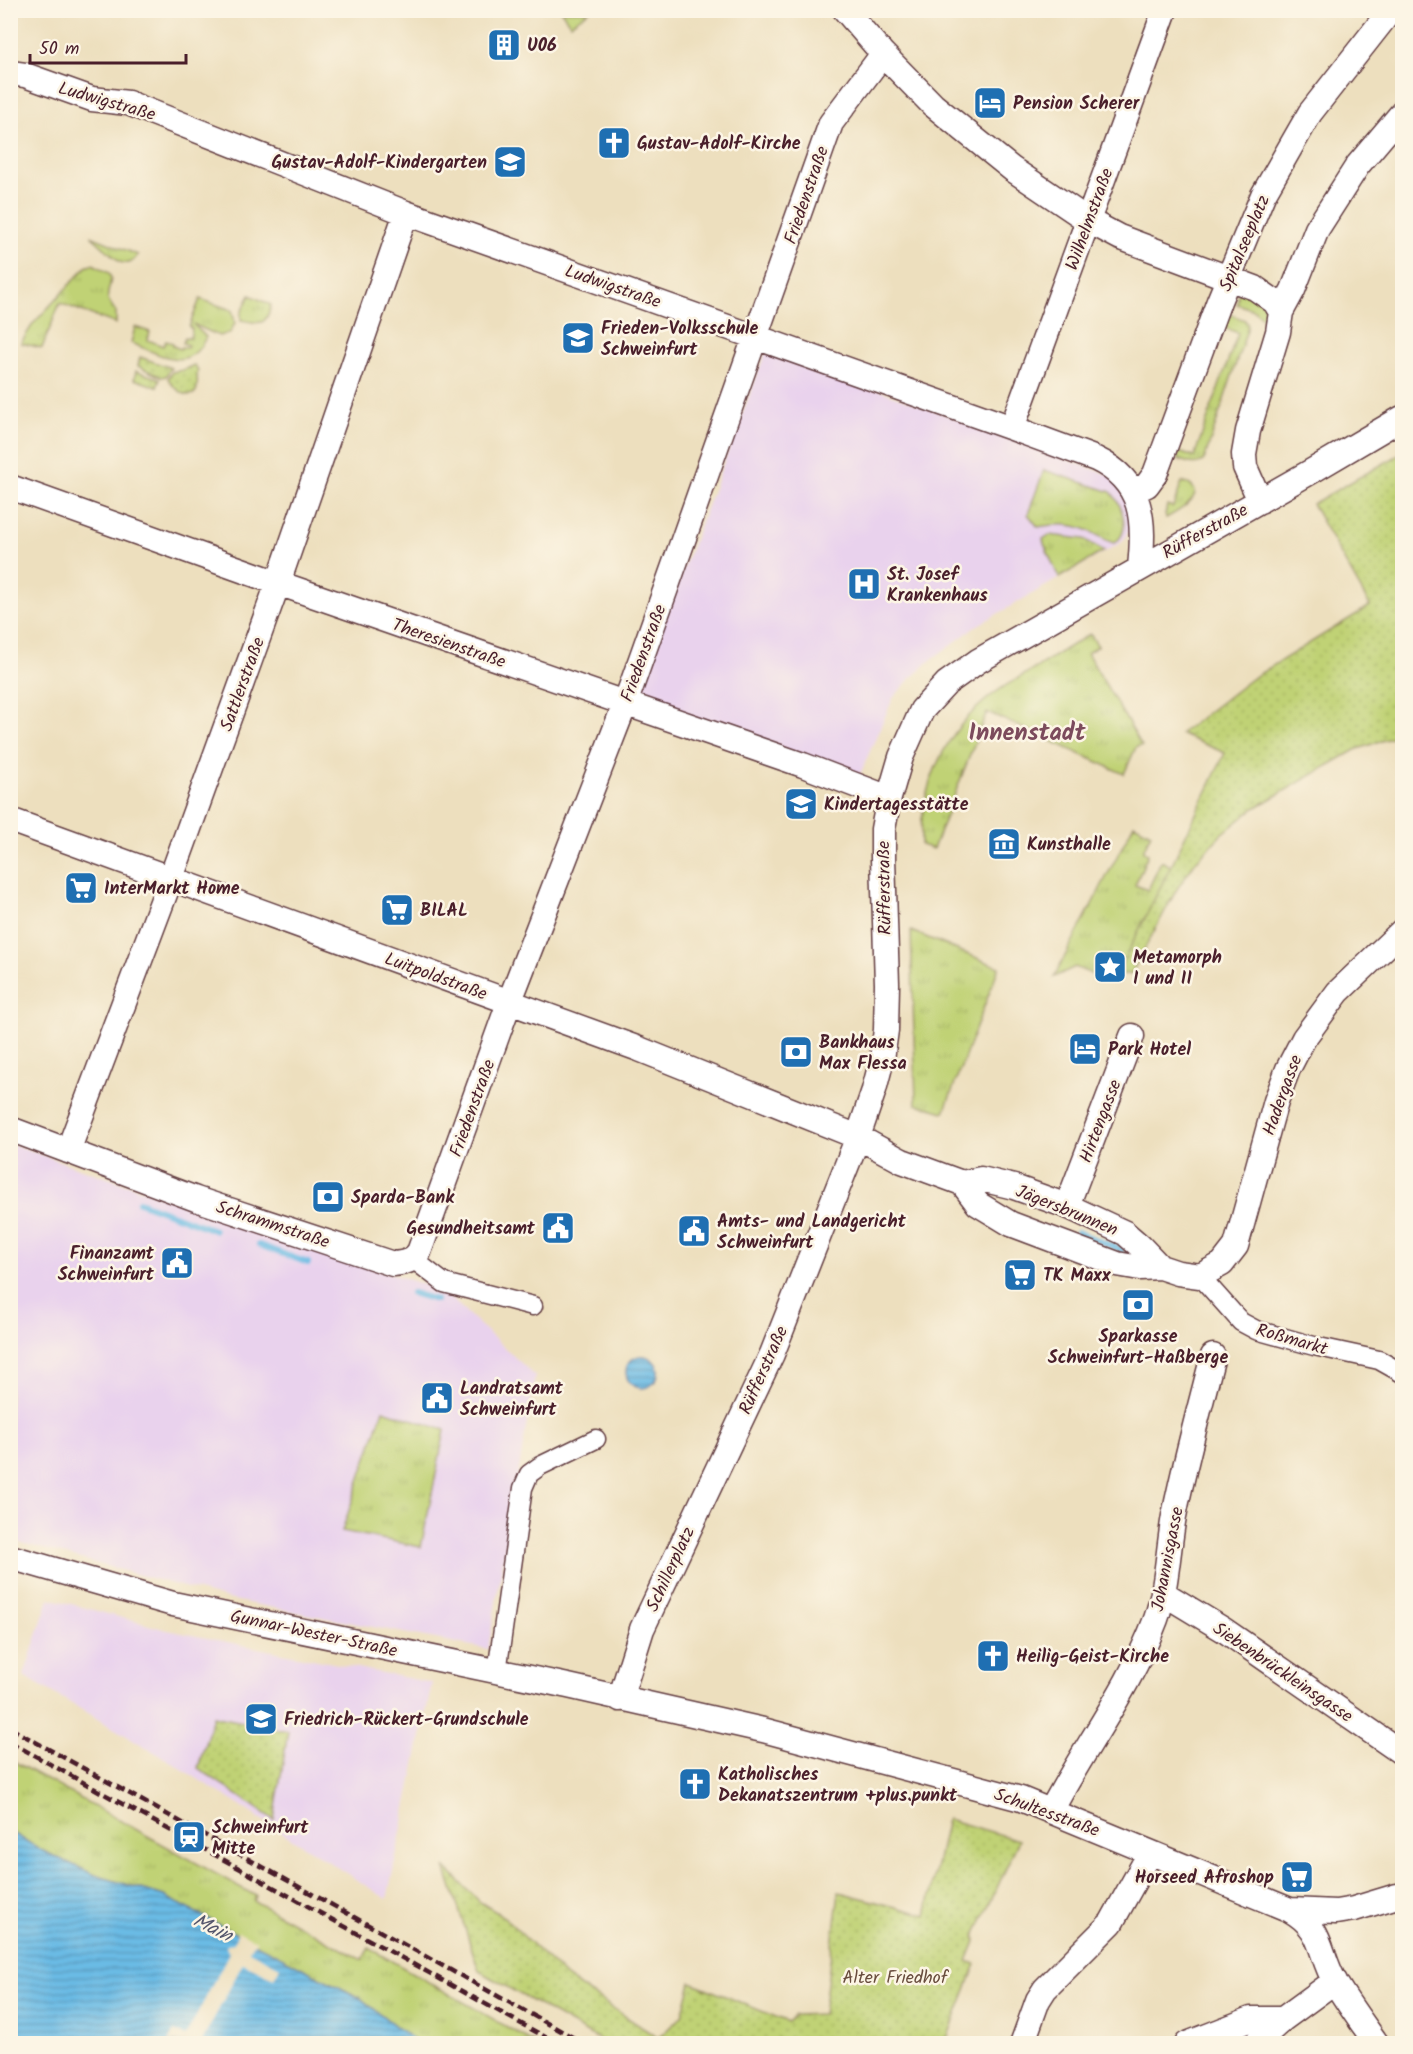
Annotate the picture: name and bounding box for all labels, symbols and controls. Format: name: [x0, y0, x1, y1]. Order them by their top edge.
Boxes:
scale bar: [30, 27, 186, 65]
building icon: U06: [486, 27, 522, 63]
place label: U06: [527, 32, 557, 61]
text: 50 m: [39, 35, 79, 64]
street label: Ludwigstraße: [54, 75, 159, 130]
hotel icon: Pension Scherer: [972, 85, 1008, 121]
place label: Pension Scherer: [1013, 90, 1141, 119]
church icon: Gustav-Adolf-Kirche: [596, 125, 632, 161]
place label: Gustav-Adolf-Kirche: [637, 130, 801, 159]
street label: Friedenstraße: [777, 142, 838, 248]
school or university icon: Gustav-Adolf-Kindergarten: [492, 144, 528, 180]
place label: Gustav-Adolf-Kindergarten: [272, 149, 487, 178]
street label: Wilhelmstraße: [1058, 164, 1122, 275]
street label: Spitalseeplatz: [1212, 191, 1279, 296]
street label: Ludwigstraße: [560, 257, 665, 317]
place label: Frieden-Volksschule Schweinfurt: [601, 315, 758, 365]
school or university icon: Frieden-Volksschule Schweinfurt: [560, 320, 596, 356]
street label: Rüfferstraße: [1157, 497, 1254, 568]
place label: St. Josef Krankenhaus: [887, 561, 988, 611]
hospital icon: St. Josef Krankenhaus: [846, 566, 882, 602]
street label: Friedenstraße: [613, 601, 675, 706]
street label: Theresienstraße: [388, 611, 509, 677]
street label: Sattlerstraße: [213, 633, 274, 736]
district label: Innenstadt: [968, 714, 1087, 753]
school or university icon: Kindertagesstätte: [783, 786, 819, 822]
place label: Kindertagesstätte: [824, 791, 969, 820]
museum icon: Kunsthalle: [986, 826, 1022, 862]
place label: Kunsthalle: [1027, 831, 1111, 860]
street label: Rüfferstraße: [870, 841, 901, 935]
supermarket icon: InterMarkt Home: [63, 870, 99, 906]
place label: InterMarkt Home: [104, 875, 240, 904]
supermarket icon: BILAL: [379, 892, 415, 928]
place label: BILAL: [420, 897, 468, 926]
place label: Metamorph I und II: [1133, 944, 1222, 994]
street label: Luitpoldstraße: [380, 945, 491, 1009]
place icon: Metamorph I und II: [1092, 949, 1128, 985]
place label: Bankhaus Max Flessa: [819, 1029, 907, 1079]
hotel icon: Park Hotel: [1067, 1031, 1103, 1067]
bank icon: Bankhaus Max Flessa: [778, 1034, 814, 1070]
place label: Park Hotel: [1108, 1036, 1191, 1065]
street label: Hadergasse: [1255, 1051, 1311, 1140]
street label: Friedenstraße: [442, 1056, 504, 1161]
street label: Hirtengasse: [1072, 1076, 1131, 1168]
street label: Jägersbrunnen: [1011, 1178, 1122, 1245]
bank icon: Sparda-Bank: [310, 1179, 346, 1215]
place label: Sparda-Bank: [351, 1184, 455, 1213]
street label: Schrammstraße: [212, 1193, 333, 1257]
place label: Amts- und Landgericht Schweinfurt: [717, 1208, 907, 1258]
public building icon: Gesundheitsamt: [540, 1210, 576, 1246]
public building icon: Amts- und Landgericht Schweinfurt: [676, 1213, 712, 1249]
place label: Gesundheitsamt: [406, 1215, 536, 1244]
place label: Finanzamt Schweinfurt: [58, 1240, 155, 1290]
public building icon: Finanzamt Schweinfurt: [159, 1245, 195, 1281]
supermarket icon: TK Maxx: [1002, 1257, 1038, 1293]
place label: TK Maxx: [1043, 1262, 1111, 1291]
bank icon: Sparkasse Schweinfurt-Haßberge: [1120, 1287, 1156, 1323]
street label: Roßmarkt: [1252, 1316, 1332, 1365]
street label: Rüfferstraße: [732, 1322, 797, 1420]
place label: Sparkasse Schweinfurt-Haßberge: [1048, 1323, 1228, 1373]
place label: Landratsamt Schweinfurt: [460, 1375, 564, 1425]
public building icon: Landratsamt Schweinfurt: [419, 1380, 455, 1416]
street label: Johannisgasse: [1144, 1504, 1193, 1614]
street label: Schillerplatz: [639, 1522, 704, 1617]
street label: Gunnar-Wester-Straße: [227, 1603, 400, 1666]
street label: Siebenbrückleinsgasse: [1206, 1615, 1358, 1731]
church icon: Heilig-Geist-Kirche: [975, 1638, 1011, 1674]
place label: Heilig-Geist-Kirche: [1016, 1643, 1169, 1672]
school or university icon: Friedrich-Rückert-Grundschule: [243, 1701, 279, 1737]
place label: Friedrich-Rückert-Grundschule: [284, 1706, 529, 1735]
place label: Katholisches Dekanatszentrum +plus.punkt: [718, 1761, 958, 1811]
church icon: Katholisches Dekanatszentrum +plus.punkt: [677, 1766, 713, 1802]
street label: Schultesstraße: [990, 1781, 1103, 1846]
place label: Schweinfurt Mitte: [212, 1814, 309, 1864]
station icon: Schweinfurt Mitte: [171, 1819, 207, 1855]
supermarket icon: Horseed Afroshop: [1279, 1859, 1315, 1895]
place label: Horseed Afroshop: [1135, 1864, 1274, 1893]
water label: Main: [187, 1906, 239, 1953]
park label: Alter Friedhof: [843, 1964, 950, 1993]

